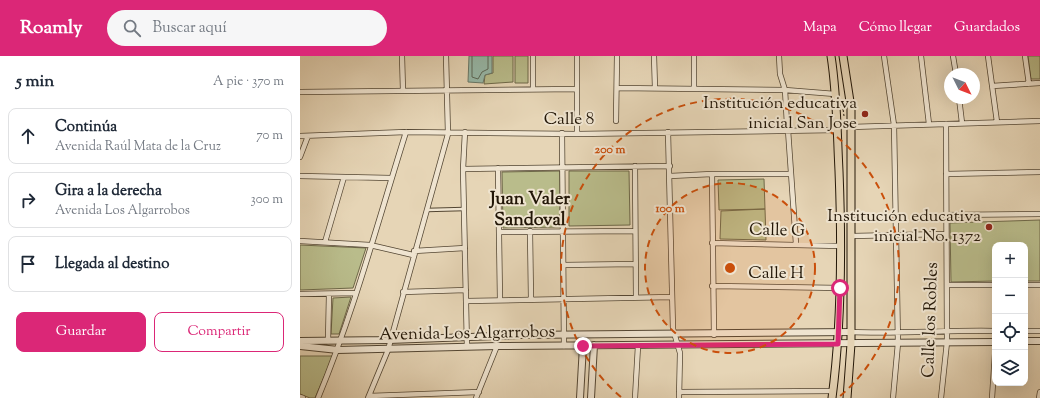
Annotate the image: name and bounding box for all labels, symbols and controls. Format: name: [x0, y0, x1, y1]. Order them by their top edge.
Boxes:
search box: [107, 10, 387, 46]
text: Roamly: [20, 15, 83, 42]
icon: search: [121, 17, 143, 39]
text: Buscar aquí: [153, 18, 227, 39]
text: Mapa: [803, 18, 837, 38]
text: Cómo llegar: [859, 18, 932, 38]
text: Guardados: [954, 18, 1020, 38]
north arrow: [944, 68, 980, 104]
text: 5 min: [16, 70, 54, 94]
text: A pie · 370 m: [213, 73, 284, 91]
place label: Institución educativa inicial San Jose: [703, 92, 857, 136]
street label: Calle 8: [544, 108, 594, 132]
marker: Institución educativa inicial San Jose: [860, 109, 870, 119]
text: Continúa: [55, 117, 117, 138]
icon: ahead: [17, 125, 39, 147]
text: 70 m: [256, 127, 283, 145]
text: Avenida Raúl Mata de la Cruz: [55, 138, 221, 156]
text: 200 m: [595, 141, 625, 159]
text: Gira a la derecha: [55, 181, 162, 202]
district label: Juan Valer Sandoval: [488, 187, 570, 234]
icon: right: [17, 189, 39, 211]
text: 300 m: [251, 191, 283, 209]
text: 100 m: [654, 200, 685, 218]
text: Avenida Los Algarrobos: [55, 202, 190, 220]
place label: Institución educativa inicial No. 1372: [827, 205, 981, 249]
street label: Calle G: [749, 219, 805, 243]
marker: Institución educativa inicial No. 1372: [984, 222, 994, 232]
map controls: [992, 242, 1028, 386]
button: +: [992, 242, 1028, 278]
icon: arrive: [17, 253, 39, 275]
text: Llegada al destino: [55, 254, 170, 275]
centre of rings: [723, 261, 737, 275]
street label: Calle H: [748, 262, 804, 286]
street label: Calle los Robles: [917, 262, 945, 378]
button: −: [992, 278, 1028, 314]
route start: [831, 279, 849, 297]
button: Guardar: [16, 312, 146, 352]
button: Compartir: [154, 312, 284, 352]
button: locate: [992, 314, 1028, 350]
street label: Avenida Los Algarrobos: [379, 320, 556, 348]
route end: [574, 337, 592, 355]
button: layers: [992, 350, 1028, 386]

